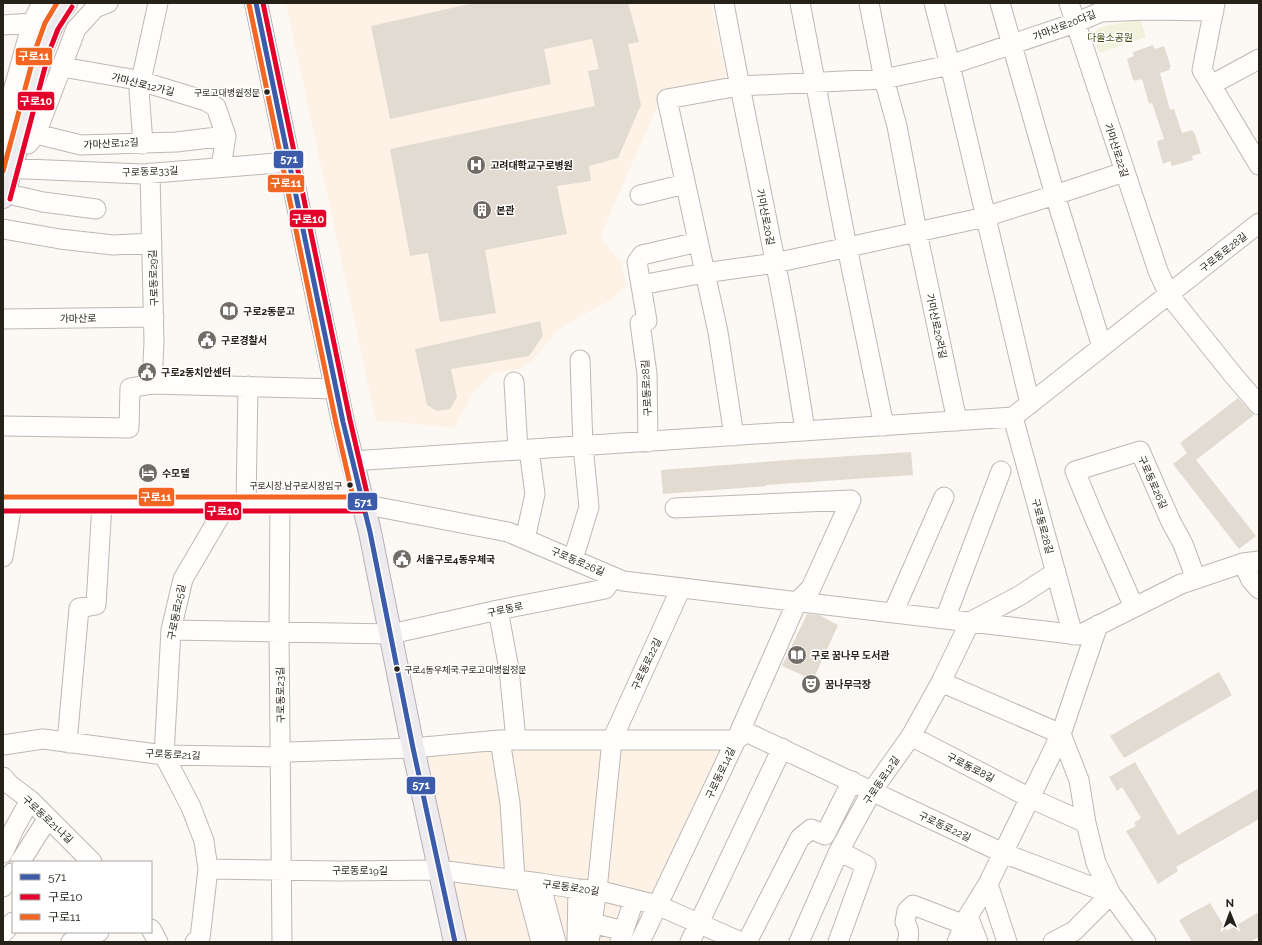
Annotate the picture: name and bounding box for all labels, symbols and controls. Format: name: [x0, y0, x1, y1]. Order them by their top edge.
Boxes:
street label: 가마산로20다길: [1031, 8, 1097, 43]
park label: 다울소공원: [1087, 32, 1133, 43]
line badge: 구로11: [15, 47, 53, 66]
text: 구로11: [18, 50, 50, 63]
street label: 가마산로12가길: [110, 71, 176, 98]
marker: 구로고대병원정문: [262, 87, 272, 97]
place label: 구로고대병원정문: [194, 88, 260, 98]
line badge: 구로10: [17, 91, 55, 111]
text: 구로10: [20, 95, 52, 108]
street label: 가마산로22길: [1103, 122, 1130, 179]
street label: 가마산로12길: [83, 137, 139, 150]
line badge: 571: [273, 150, 304, 169]
text: 571: [280, 153, 298, 166]
hospital icon: 고려대학교구로병원: [465, 154, 487, 176]
place label: 고려대학교구로병원: [490, 159, 573, 171]
street label: 구로동로33길: [121, 165, 179, 178]
line badge: 구로11: [267, 174, 305, 193]
text: 구로11: [270, 177, 302, 190]
street label: 가마산로20길: [755, 188, 776, 246]
building icon: 본관: [471, 199, 493, 221]
place label: 본관: [496, 205, 514, 216]
line badge: 구로10: [289, 209, 327, 228]
text: 구로10: [292, 213, 324, 226]
street label: 구로동로28길: [1197, 230, 1249, 274]
street label: 구로동로29길: [147, 249, 160, 307]
street label: 가마산로20라길: [924, 292, 949, 360]
library icon: 구로2동문고: [218, 300, 240, 322]
place label: 구로2동문고: [243, 306, 295, 317]
street label: 가마산로: [60, 313, 97, 324]
public building icon: 구로경찰서: [196, 329, 218, 351]
place label: 구로경찰서: [221, 335, 267, 346]
street label: 구로동로28길: [640, 359, 653, 417]
public building icon: 구로2동치안센터: [136, 361, 158, 383]
place label: 구로2동치안센터: [161, 367, 231, 378]
street label: 구로동로26길: [1136, 454, 1169, 511]
hotel icon: 수모텔: [137, 462, 159, 484]
place label: 수모텔: [162, 468, 190, 479]
marker: 구로시장.남구로시장입구: [345, 480, 355, 490]
place label: 구로시장.남구로시장입구: [249, 481, 343, 491]
line badge: 구로11: [138, 487, 175, 507]
text: 구로11: [140, 491, 172, 504]
line badge: 571: [347, 492, 378, 511]
text: 571: [354, 496, 372, 509]
street label: 구로동로28길: [1030, 497, 1055, 555]
line badge: 구로10: [204, 501, 242, 521]
text: 구로10: [207, 505, 239, 518]
street label: 구로동로26길: [549, 545, 606, 578]
public building icon: 서울구로4동우체국: [391, 548, 413, 570]
place label: 서울구로4동우체국: [416, 554, 495, 565]
street label: 구로동로25길: [166, 583, 187, 641]
street label: 구로동로: [486, 600, 524, 619]
street label: 구로동로22길: [630, 636, 663, 692]
library icon: 구로 꿈나무 도서관: [786, 644, 808, 666]
place label: 구로 꿈나무 도서관: [811, 650, 889, 661]
marker: 구로4동우체국.구로고대병원정문: [392, 664, 402, 674]
place label: 구로4동우체국.구로고대병원정문: [404, 665, 527, 675]
street label: 구로동로23길: [275, 667, 286, 723]
theatre icon: 꿈나무극장: [800, 673, 822, 695]
place label: 꿈나무극장: [825, 679, 871, 690]
street label: 구로동로14길: [704, 746, 737, 801]
street label: 구로동로21길: [145, 748, 201, 761]
street label: 구로동로8길: [945, 751, 996, 784]
street label: 구로동로12길: [861, 754, 901, 806]
line badge: 571: [406, 776, 436, 795]
text: 571: [412, 779, 430, 792]
street label: 구로동로21나길: [20, 793, 75, 845]
street label: 구로동로22길: [917, 810, 973, 843]
legend: [12, 861, 152, 933]
street label: 구로동로19길: [332, 865, 388, 876]
text: 571: [48, 870, 66, 884]
street label: 구로동로20길: [542, 878, 600, 897]
text: 구로10: [48, 890, 83, 904]
north arrow: [1210, 893, 1250, 933]
text: N: [1226, 897, 1234, 910]
text: 구로11: [48, 910, 80, 924]

